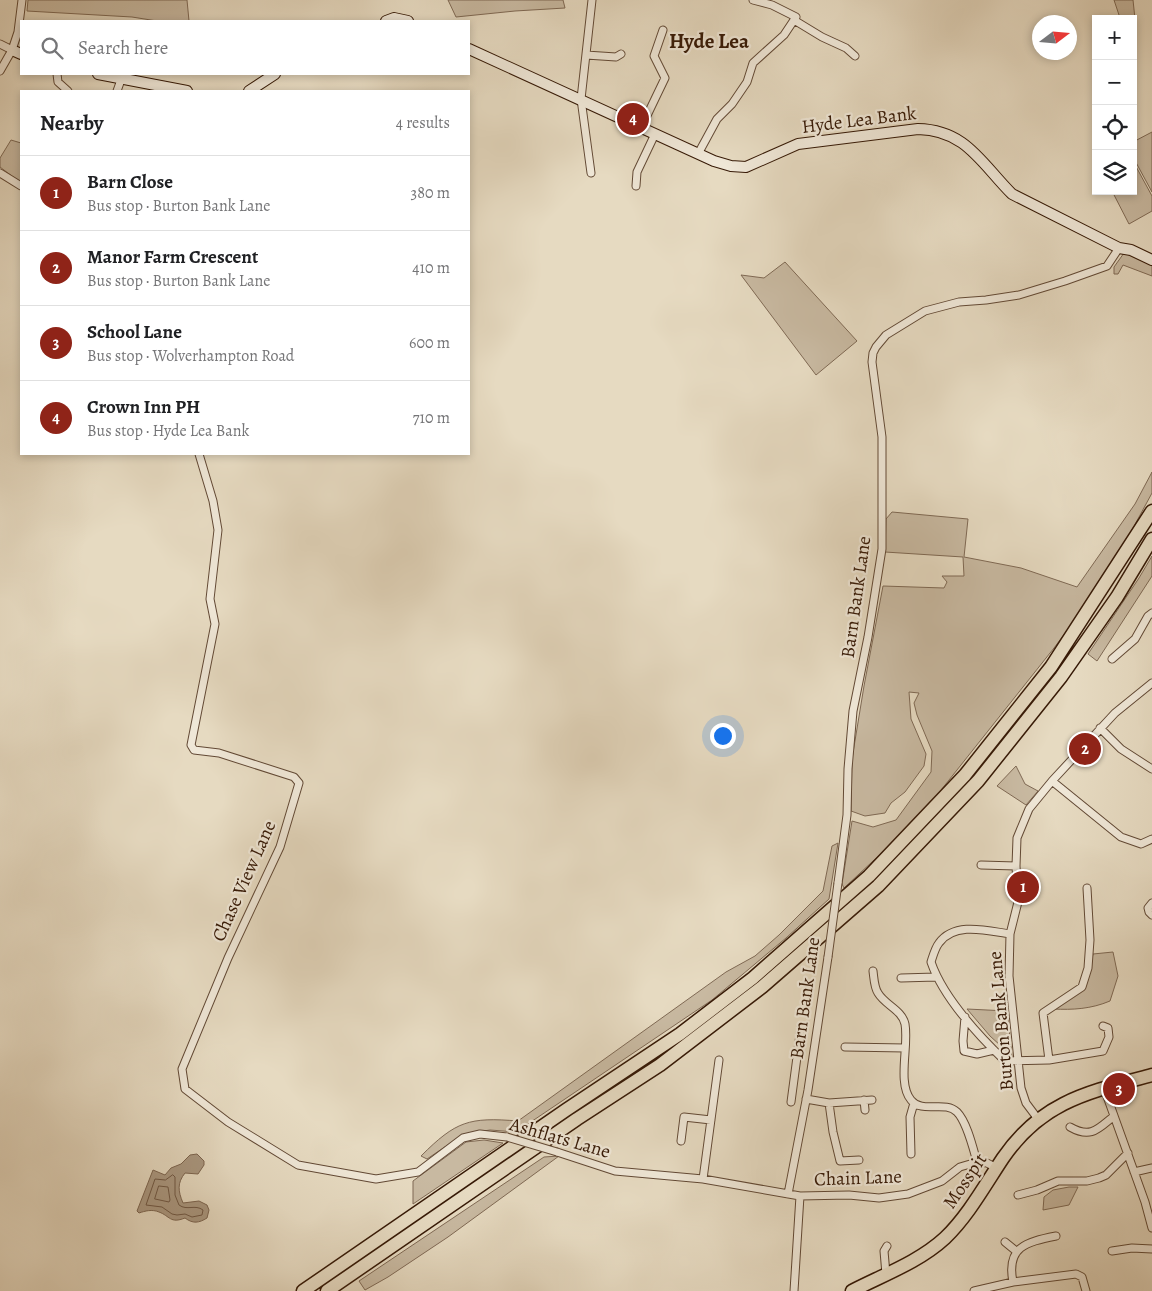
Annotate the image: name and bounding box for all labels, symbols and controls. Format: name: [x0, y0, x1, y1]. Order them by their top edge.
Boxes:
north arrow: [1032, 15, 1077, 60]
map controls: [1092, 15, 1137, 195]
button: +: [1092, 15, 1137, 60]
search box: [20, 20, 470, 75]
district label: Hyde Lea: [669, 27, 750, 55]
icon: search: [38, 34, 66, 62]
text: Search here: [78, 35, 168, 61]
button: −: [1092, 60, 1137, 105]
pin: 4: [617, 100, 649, 138]
street label: Hyde Lea Bank: [800, 100, 918, 140]
button: locate: [1092, 105, 1137, 150]
text: Nearby: [40, 109, 103, 137]
text: 4 results: [396, 112, 450, 134]
button: layers: [1092, 150, 1137, 195]
text: Barn Close: [87, 169, 173, 195]
text: 1: [53, 182, 59, 204]
text: 380 m: [411, 182, 450, 204]
text: Bus stop · Burton Bank Lane: [87, 195, 270, 217]
text: Manor Farm Crescent: [87, 244, 258, 270]
text: 2: [52, 257, 60, 279]
text: 410 m: [412, 257, 450, 279]
text: Bus stop · Burton Bank Lane: [87, 270, 270, 292]
text: School Lane: [87, 319, 182, 345]
text: 3: [53, 332, 59, 354]
text: 600 m: [409, 332, 450, 354]
text: Bus stop · Wolverhampton Road: [87, 345, 294, 367]
text: Crown Inn PH: [87, 394, 200, 420]
text: 4: [52, 407, 60, 429]
text: 710 m: [413, 407, 450, 429]
text: Bus stop · Hyde Lea Bank: [87, 420, 249, 442]
street label: Barn Bank Lane: [835, 534, 877, 660]
your location: [710, 723, 736, 749]
pin: 2: [1069, 730, 1101, 768]
street label: Chase View Lane: [206, 816, 282, 946]
pin: 1: [1007, 868, 1039, 906]
street label: Barn Bank Lane: [784, 935, 826, 1061]
street label: Burton Bank Lane: [982, 950, 1020, 1092]
pin: 3: [1103, 1070, 1135, 1108]
street label: Ashflats Lane: [506, 1111, 613, 1165]
street label: Mosspit: [937, 1148, 993, 1214]
street label: Chain Lane: [814, 1163, 902, 1193]

